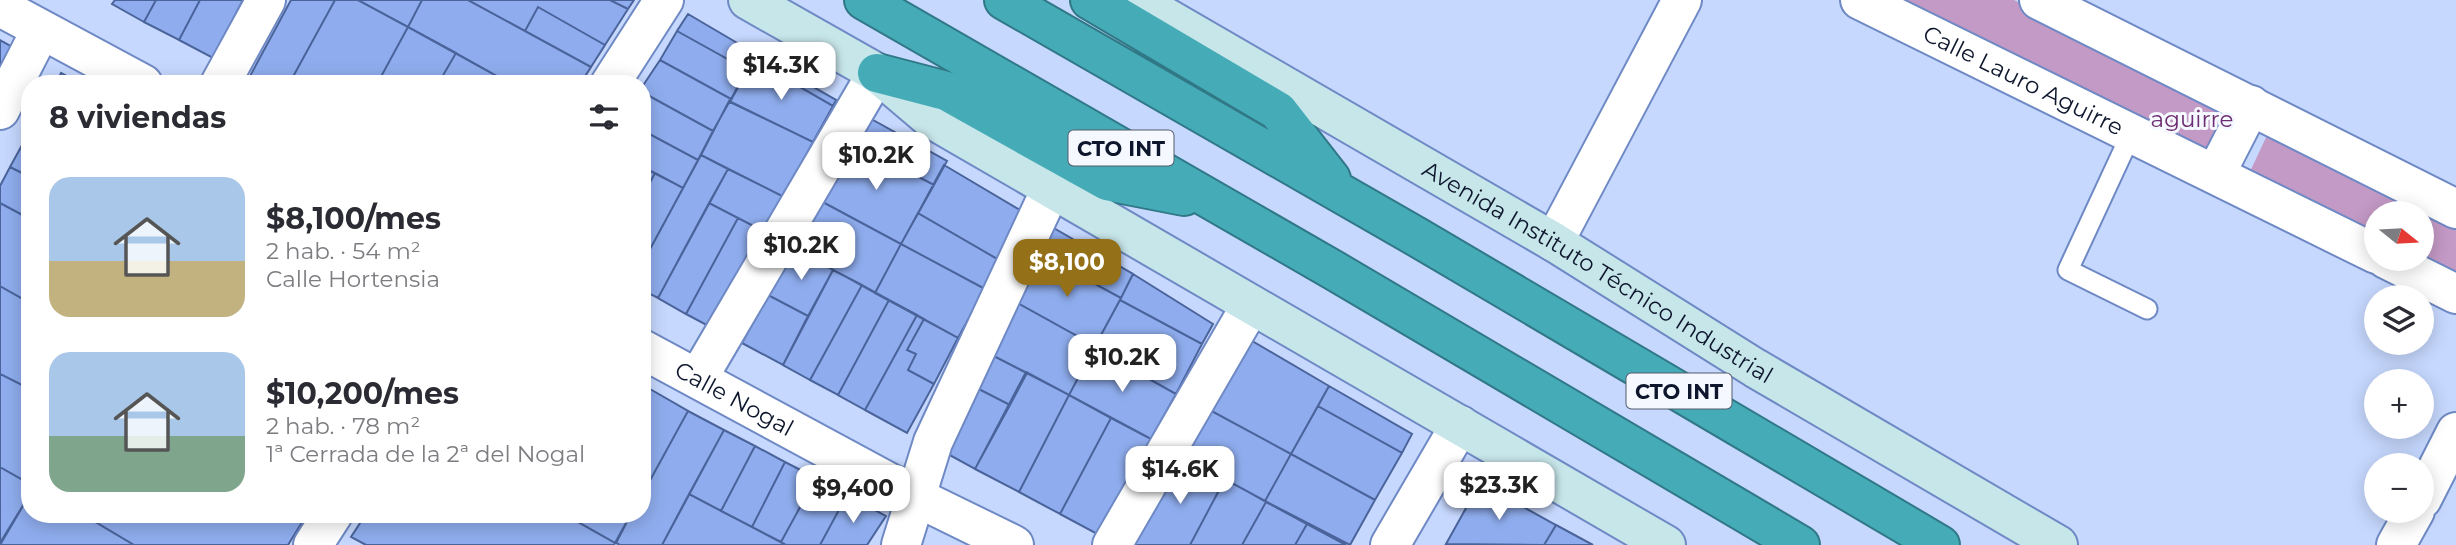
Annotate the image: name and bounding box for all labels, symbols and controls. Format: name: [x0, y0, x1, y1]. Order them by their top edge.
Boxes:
street label: Calle Lauro Aguirre: [1919, 19, 2128, 141]
pin: $14.3K: [724, 42, 838, 102]
text: $14.3K: [743, 51, 819, 79]
icon: filters: [585, 98, 623, 136]
text: 8 viviendas: [49, 99, 226, 136]
park label: aguirre: [2151, 105, 2233, 133]
road number: CTO INT: [1068, 130, 1174, 166]
pin: $10.2K: [819, 132, 933, 192]
text: $10.2K: [838, 141, 914, 169]
street label: Avenida Instituto Técnico Industrial: [1418, 155, 1778, 389]
text: $8,100/mes: [266, 200, 441, 237]
north arrow: [2364, 201, 2434, 271]
map controls: [2364, 201, 2434, 523]
icon: home: [105, 205, 189, 289]
pin: $10.2K: [744, 222, 858, 282]
text: $10.2K: [763, 231, 839, 259]
text: 2 hab. · 54 m²: [266, 237, 421, 265]
pin: $8,100: [1010, 240, 1124, 299]
text: $8,100: [1029, 248, 1105, 276]
text: Calle Hortensia: [266, 265, 440, 293]
button: layers: [2364, 285, 2434, 355]
pin: $10.2K: [1065, 334, 1179, 394]
text: $10.2K: [1084, 343, 1160, 371]
street label: Calle Nogal: [670, 356, 799, 442]
button: +: [2364, 369, 2434, 439]
road number: CTO INT: [1626, 374, 1732, 408]
text: $10,200/mes: [266, 375, 459, 412]
icon: home: [105, 380, 189, 464]
text: 2 hab. · 78 m²: [266, 412, 420, 440]
text: 1ª Cerrada de la 2ª del Nogal: [266, 440, 585, 468]
pin: $14.6K: [1123, 447, 1237, 506]
button: −: [2364, 453, 2434, 523]
text: $14.6K: [1141, 455, 1219, 483]
pin: $23.3K: [1442, 462, 1556, 522]
pin: $9,400: [796, 466, 910, 525]
text: $23.3K: [1460, 471, 1538, 499]
text: $9,400: [812, 474, 894, 502]

